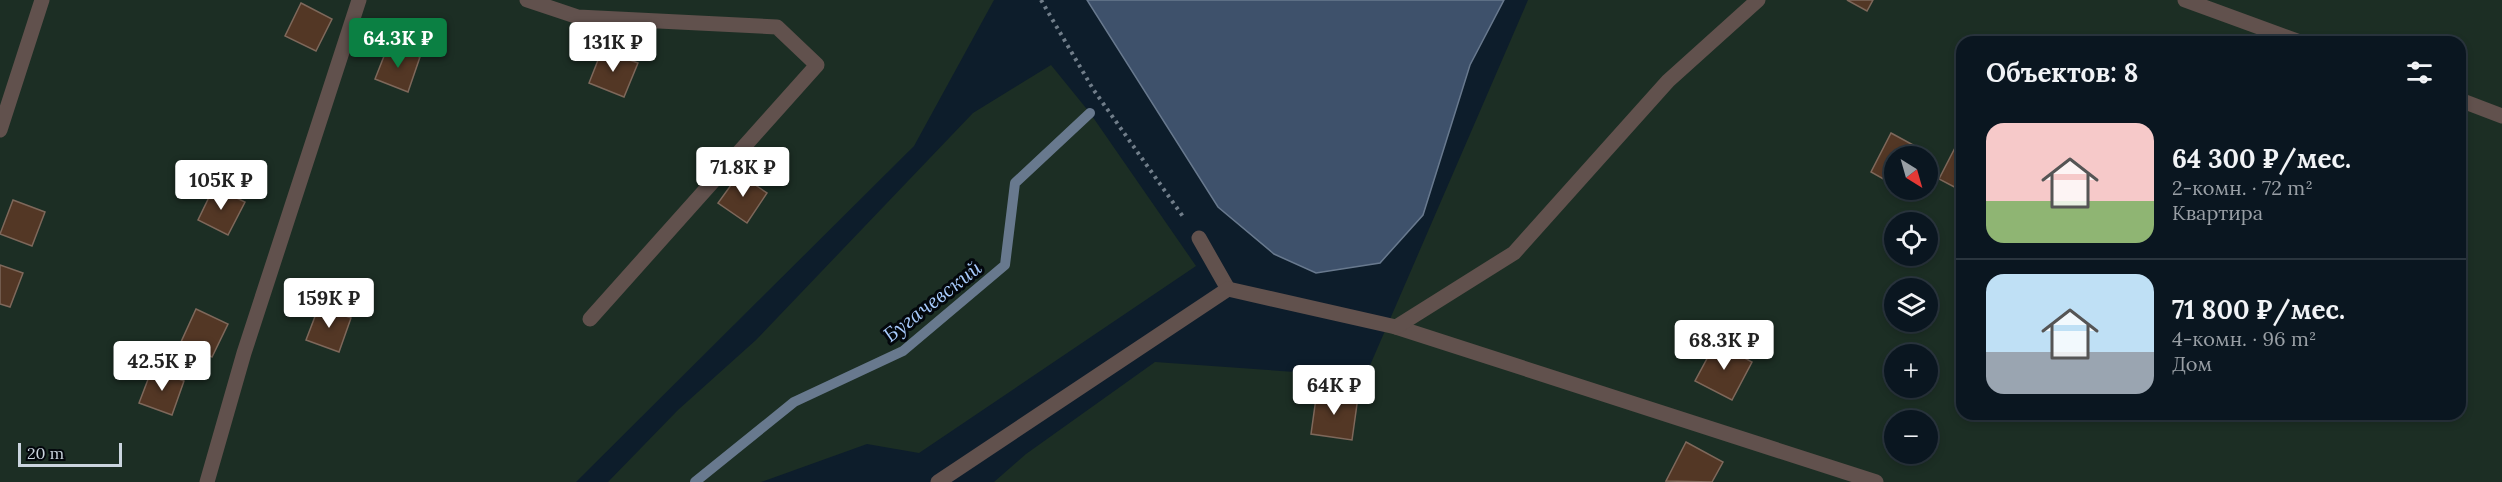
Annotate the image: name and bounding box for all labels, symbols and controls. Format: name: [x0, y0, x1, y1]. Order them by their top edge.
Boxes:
pin: 64.3K ₽: [343, 18, 453, 69]
pin: 131K ₽: [564, 22, 662, 73]
text: 64.3K ₽: [363, 25, 433, 50]
text: 131K ₽: [583, 29, 643, 54]
text: Объектов: 8: [1986, 56, 2139, 89]
icon: filters: [2403, 56, 2436, 89]
text: 64 300 ₽/мес.: [2172, 142, 2351, 175]
north arrow: [1884, 146, 1938, 200]
map controls: [1884, 146, 1938, 464]
pin: 71.8K ₽: [688, 147, 798, 198]
icon: home: [2034, 147, 2106, 219]
text: 71.8K ₽: [710, 154, 776, 179]
pin: 105K ₽: [172, 160, 270, 211]
text: 105K ₽: [189, 167, 253, 192]
text: 2-комн. · 72 m²: [2172, 175, 2313, 200]
text: Квартира: [2172, 200, 2263, 225]
button: locate: [1884, 212, 1938, 266]
water label: Бугачевский: [878, 255, 986, 347]
pin: 159K ₽: [280, 278, 378, 329]
button: layers: [1884, 278, 1938, 332]
text: 159K ₽: [298, 285, 360, 310]
text: 71 800 ₽/мес.: [2172, 293, 2345, 326]
icon: home: [2034, 298, 2106, 370]
pin: 68.3K ₽: [1669, 320, 1779, 371]
text: 4-комн. · 96 m²: [2172, 326, 2317, 351]
text: 68.3K ₽: [1689, 327, 1759, 352]
pin: 42.5K ₽: [107, 341, 217, 392]
button: +: [1884, 344, 1938, 398]
text: 42.5K ₽: [128, 348, 196, 373]
text: Дом: [2172, 351, 2212, 376]
pin: 64K ₽: [1292, 365, 1376, 416]
text: 64K ₽: [1307, 372, 1361, 397]
button: −: [1884, 410, 1938, 464]
scale bar: [18, 440, 122, 468]
text: 20 m: [27, 443, 64, 463]

